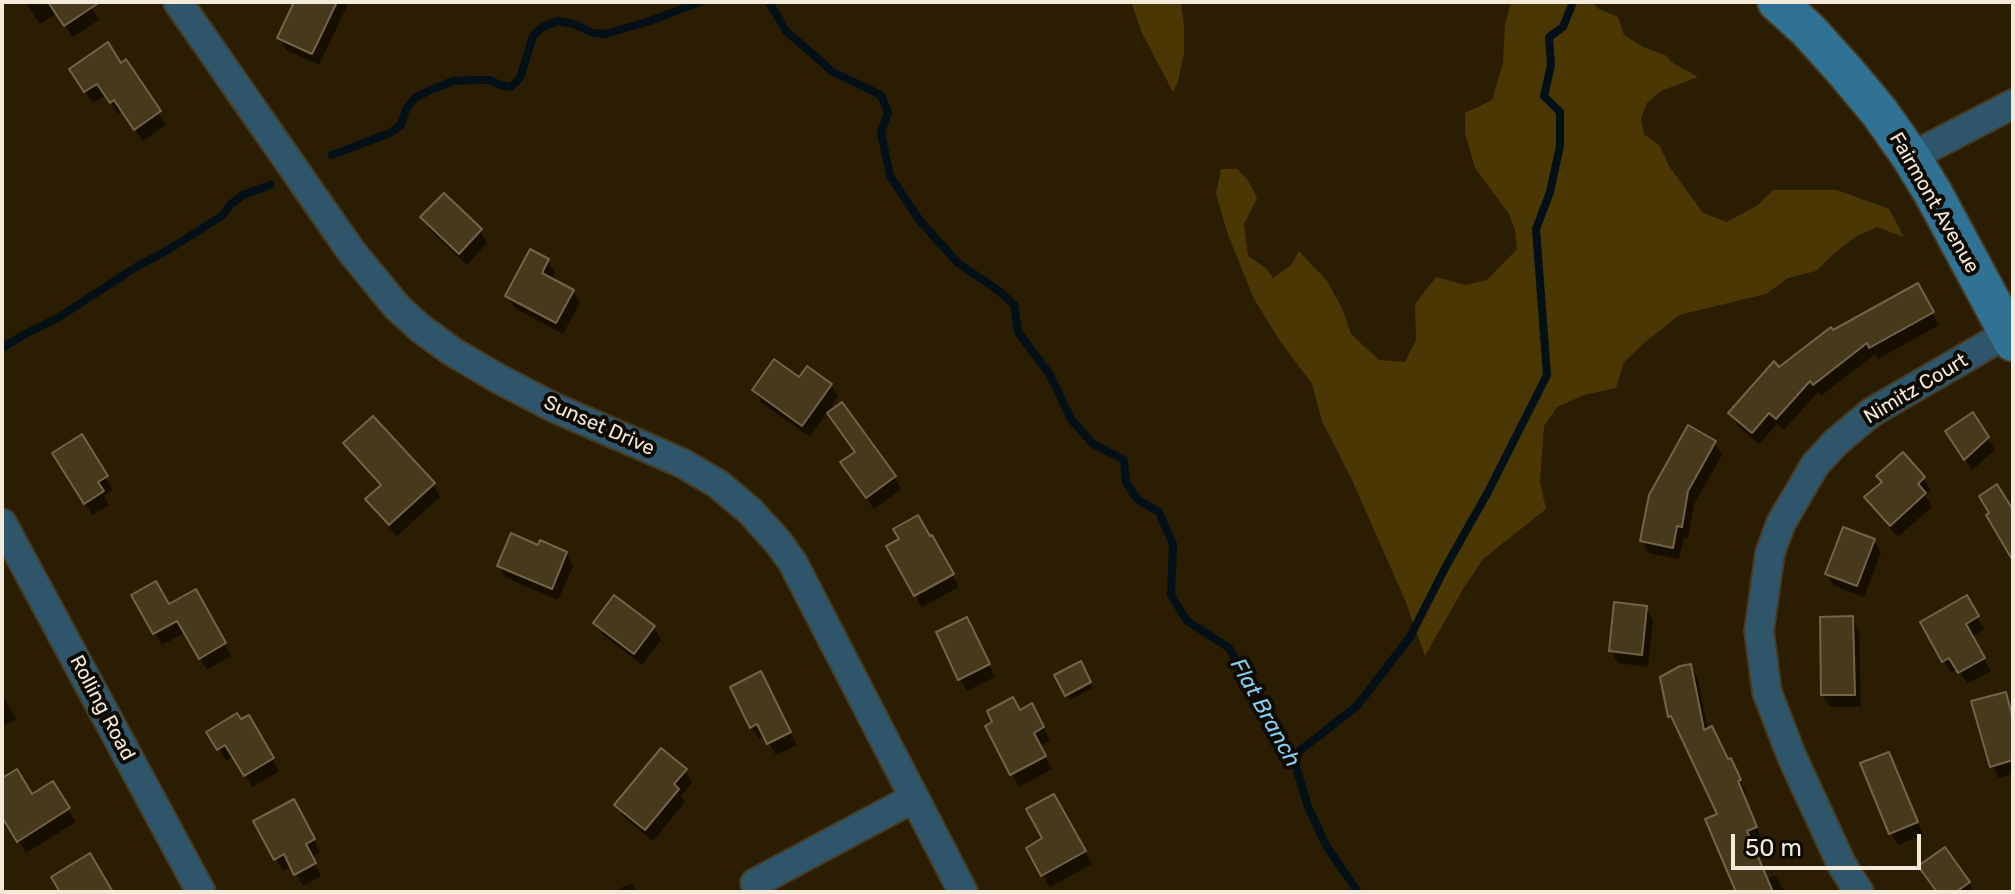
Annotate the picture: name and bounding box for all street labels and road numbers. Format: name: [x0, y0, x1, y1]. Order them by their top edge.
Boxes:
street label: Fairmont Avenue: [1884, 128, 1984, 278]
street label: Nimitz Court: [1860, 349, 1972, 429]
street label: Sunset Drive: [540, 391, 658, 461]
street label: Rolling Road: [64, 651, 140, 765]

